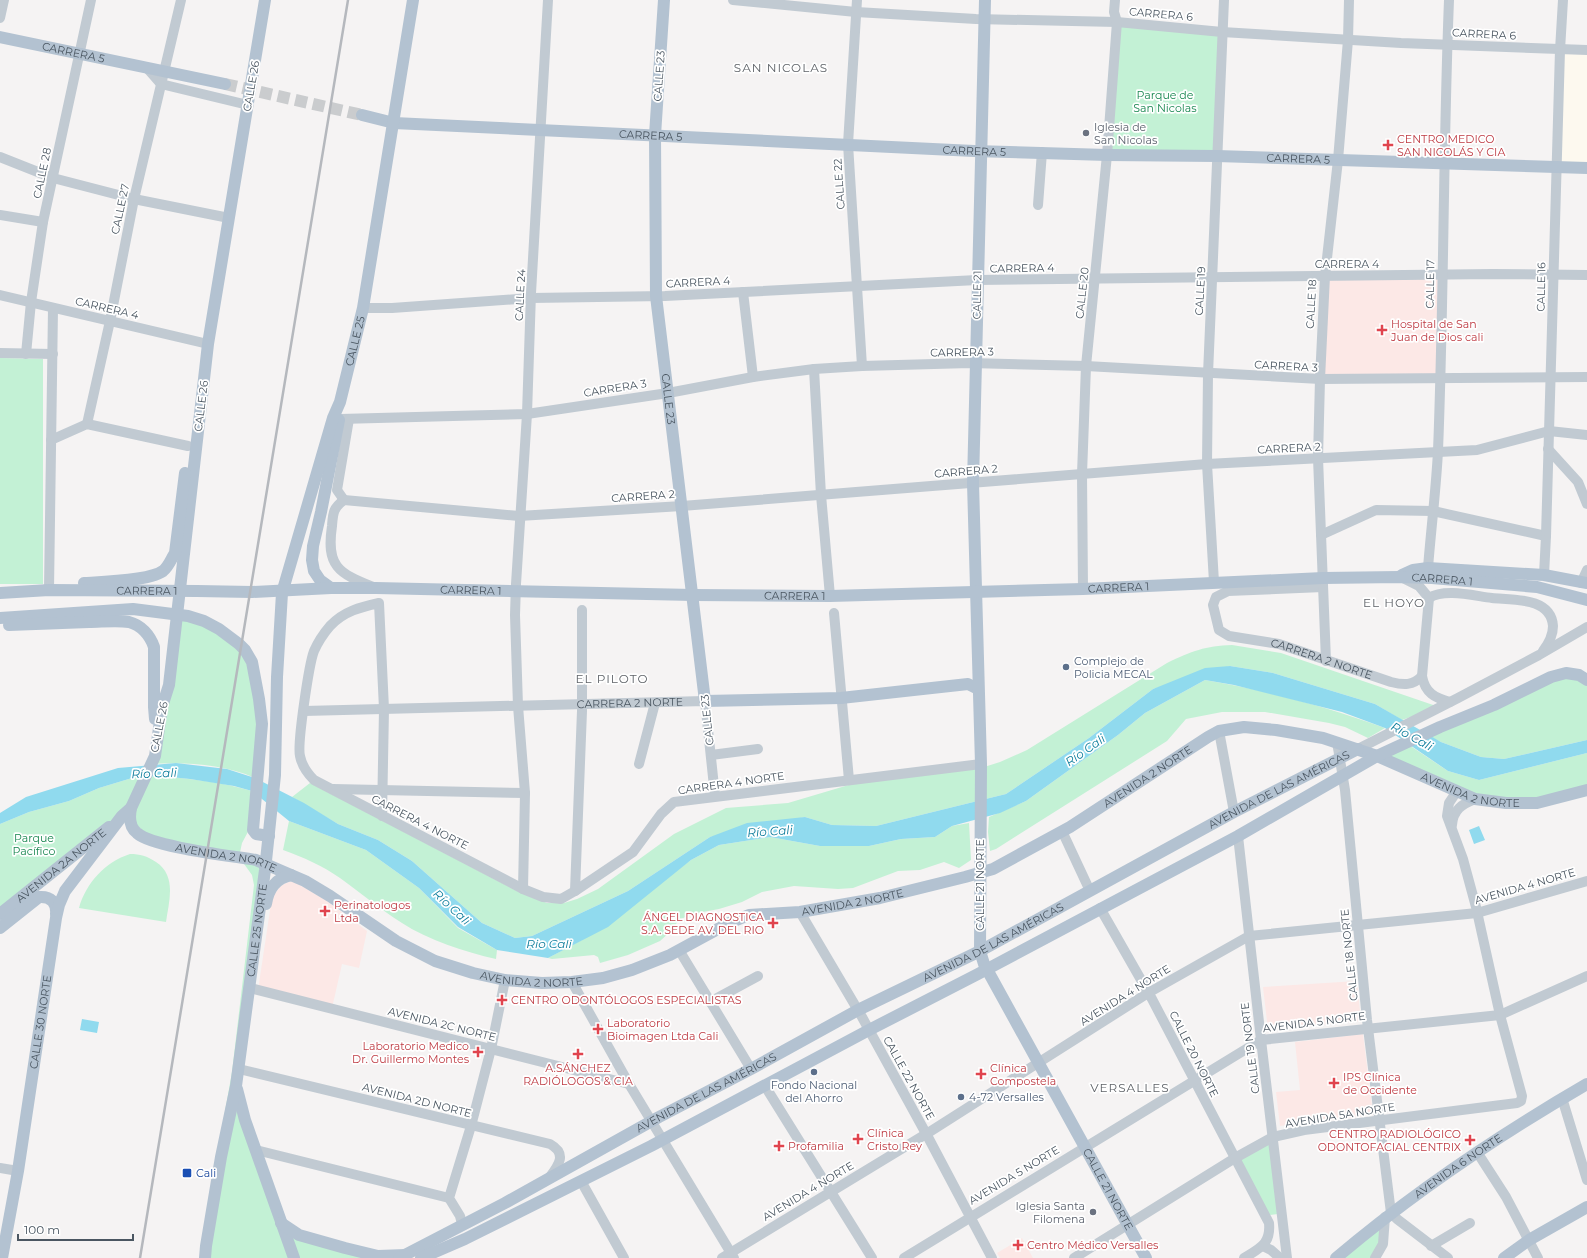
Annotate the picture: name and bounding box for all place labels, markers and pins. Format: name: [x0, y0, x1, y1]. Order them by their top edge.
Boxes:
place label: Iglesia de San Nicolas: [1094, 120, 1158, 147]
marker: Iglesia de San Nicolas: [1081, 128, 1091, 138]
place label: CENTRO MEDICO SAN NICOLÁS Y CIA: [1397, 132, 1505, 159]
marker: CENTRO MEDICO SAN NICOLÁS Y CIA: [1382, 139, 1394, 151]
place label: Hospital de San Juan de Dios cali: [1390, 317, 1484, 344]
marker: Hospital de San Juan de Dios cali: [1376, 324, 1388, 336]
place label: Complejo de Policia MECAL: [1074, 654, 1153, 681]
marker: Complejo de Policia MECAL: [1061, 662, 1071, 672]
place label: Perinatologos Ltda: [334, 898, 411, 925]
marker: Perinatologos Ltda: [319, 905, 331, 917]
place label: ÁNGEL DIAGNOSTICA S.A. SEDE AV. DEL RIO: [641, 910, 764, 937]
marker: ÁNGEL DIAGNOSTICA S.A. SEDE AV. DEL RIO: [767, 917, 779, 929]
place label: CENTRO ODONTÓLOGOS ESPECIALISTAS: [511, 993, 742, 1007]
marker: CENTRO ODONTÓLOGOS ESPECIALISTAS: [496, 994, 508, 1006]
place label: Laboratorio Bioimagen Ltda Cali: [607, 1016, 718, 1043]
marker: Laboratorio Bioimagen Ltda Cali: [592, 1023, 604, 1035]
place label: Laboratorio Medico Dr. Guillermo Montes: [352, 1039, 470, 1066]
marker: Laboratorio Medico Dr. Guillermo Montes: [472, 1046, 484, 1058]
marker: A.SÁNCHEZ RADIÓLOGOS & CIA: [572, 1048, 584, 1060]
place label: A.SÁNCHEZ RADIÓLOGOS & CIA: [523, 1061, 633, 1088]
place label: Clínica Compostela: [990, 1061, 1056, 1088]
marker: Fondo Nacional del Ahorro: [809, 1067, 819, 1077]
marker: Clínica Compostela: [975, 1068, 987, 1080]
place label: IPS Clínica de Occidente: [1343, 1070, 1417, 1097]
marker: IPS Clínica de Occidente: [1328, 1077, 1340, 1089]
place label: Fondo Nacional del Ahorro: [771, 1078, 857, 1105]
place label: 4-72 Versalles: [969, 1090, 1045, 1104]
marker: 4-72 Versalles: [956, 1092, 966, 1102]
place label: Clínica Cristo Rey: [867, 1126, 922, 1153]
place label: CENTRO RADIOLÓGICO ODONTOFACIAL CENTRIX: [1318, 1127, 1462, 1154]
marker: Clínica Cristo Rey: [852, 1133, 864, 1145]
marker: CENTRO RADIOLÓGICO ODONTOFACIAL CENTRIX: [1464, 1134, 1476, 1146]
place label: Profamilia: [788, 1139, 844, 1153]
marker: Profamilia: [773, 1140, 785, 1152]
place label: Cali: [196, 1166, 216, 1180]
marker: Cali: [181, 1167, 193, 1179]
place label: Iglesia Santa Filomena: [1015, 1199, 1085, 1226]
marker: Iglesia Santa Filomena: [1088, 1207, 1098, 1217]
place label: Centro Médico Versalles: [1027, 1238, 1159, 1252]
marker: Centro Médico Versalles: [1012, 1239, 1024, 1251]

